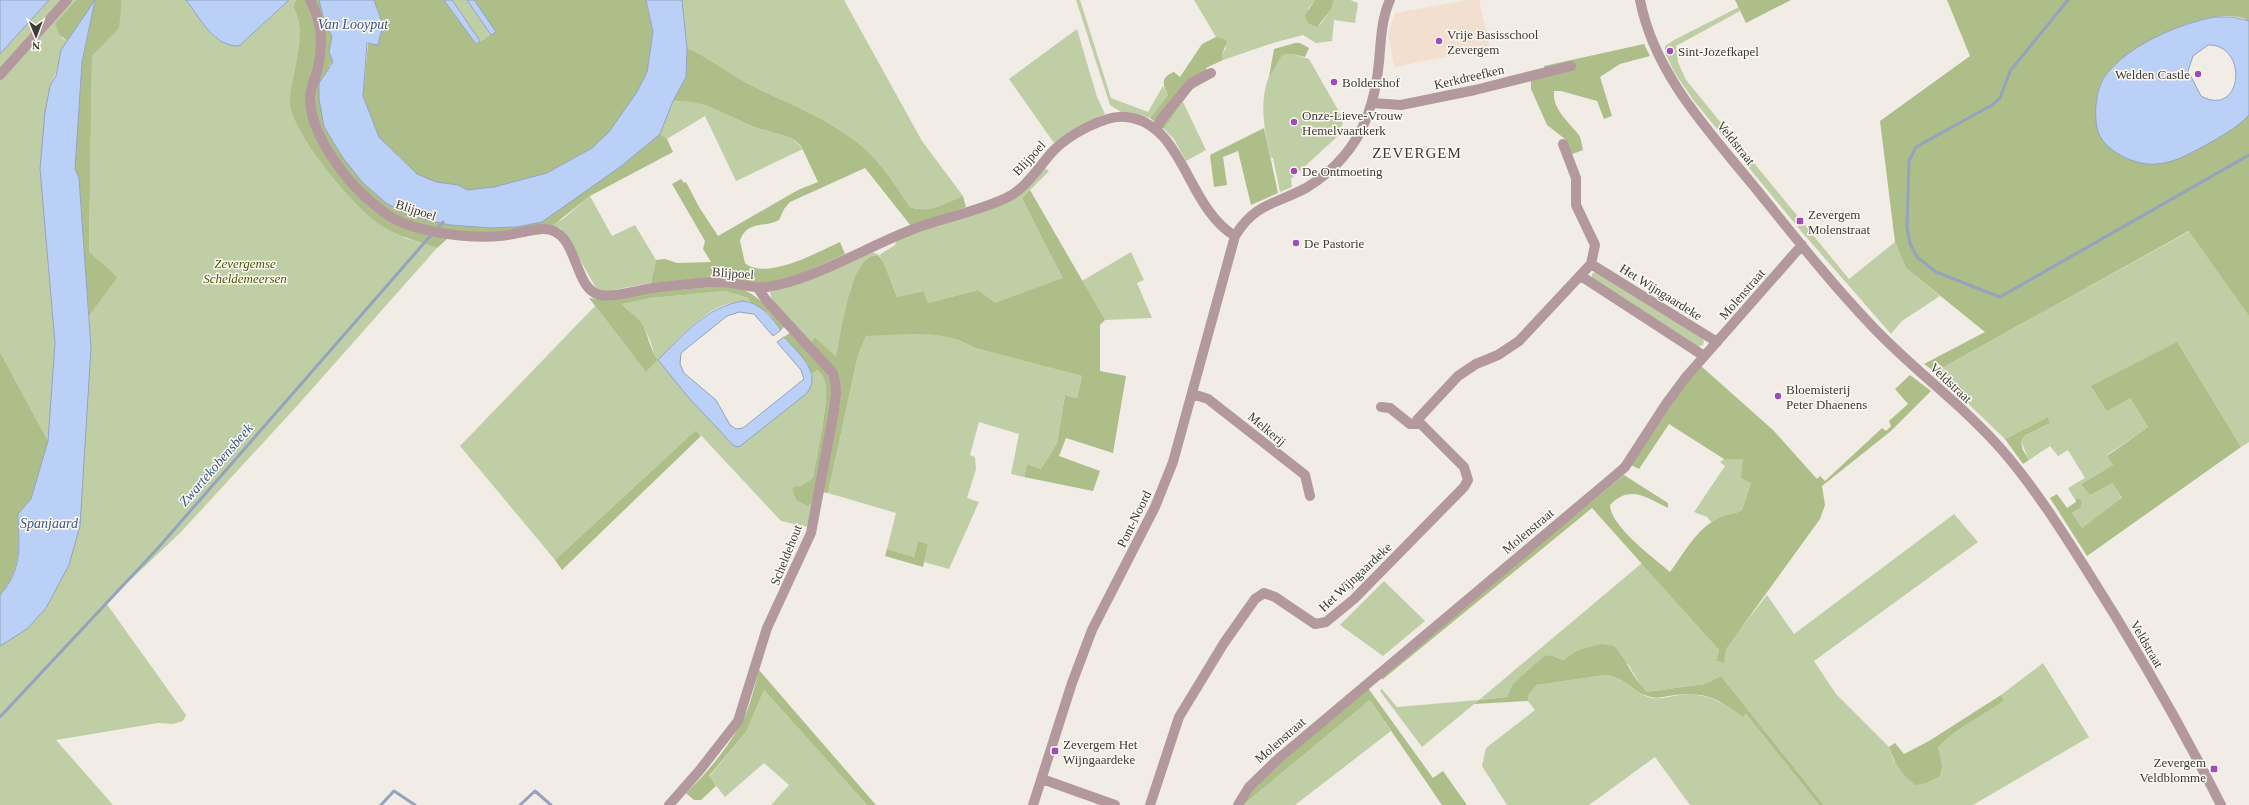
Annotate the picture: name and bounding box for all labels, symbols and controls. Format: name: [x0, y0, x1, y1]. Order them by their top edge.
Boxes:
north arrow: [16, 16, 56, 56]
water label: Van Looyput: [318, 17, 389, 32]
place label: Vrije Basisschool Zevergem: [1447, 27, 1539, 57]
marker: Vrije Basisschool Zevergem: [1434, 36, 1444, 46]
text: N: [32, 40, 40, 52]
place label: Sint-Jozefkapel: [1678, 44, 1759, 59]
marker: Sint-Jozefkapel: [1665, 46, 1675, 56]
street label: Kerkdreefken: [1432, 62, 1506, 92]
place label: Welden Castle: [2115, 67, 2190, 82]
marker: Welden Castle: [2193, 69, 2203, 79]
place label: Boldershof: [1342, 75, 1400, 90]
marker: Boldershof: [1329, 77, 1339, 87]
place label: Onze-Lieve-Vrouw Hemelvaartkerk: [1302, 108, 1404, 138]
marker: Onze-Lieve-Vrouw Hemelvaartkerk: [1289, 117, 1299, 127]
street label: Veldstraat: [1714, 118, 1758, 168]
street label: Blijpoel: [1009, 137, 1049, 179]
district label: ZEVERGEM: [1372, 145, 1462, 161]
place label: De Ontmoeting: [1302, 164, 1383, 179]
marker: De Ontmoeting: [1289, 166, 1299, 176]
street label: Blijpoel: [394, 196, 439, 224]
place label: Zevergem Molenstraat: [1808, 207, 1870, 237]
marker: Zevergem Molenstraat: [1795, 216, 1805, 226]
place label: De Pastorie: [1304, 236, 1365, 251]
marker: De Pastorie: [1291, 238, 1301, 248]
park label: Zevergemse Scheldemeersen: [203, 256, 287, 286]
street label: Het Wijngaardeke: [1617, 261, 1705, 323]
street label: Blijpoel: [712, 264, 755, 282]
street label: Molenstraat: [1716, 265, 1768, 322]
street label: Veldstraat: [1927, 360, 1975, 406]
place label: Bloemisterij Peter Dhaenens: [1786, 382, 1867, 412]
marker: Bloemisterij Peter Dhaenens: [1773, 391, 1783, 401]
street label: Melkerij: [1245, 409, 1289, 449]
water label: Zwartekobensbeek: [176, 420, 256, 509]
street label: Pont-Noord: [1114, 488, 1154, 550]
street label: Molenstraat: [1499, 505, 1557, 557]
water label: Spanjaard: [20, 516, 79, 531]
street label: Scheldehout: [767, 522, 805, 588]
street label: Het Wijngaardeke: [1315, 539, 1395, 615]
street label: Veldstraat: [2128, 618, 2167, 671]
street label: Molenstraat: [1252, 714, 1309, 766]
place label: Zevergem Het Wijngaardeke: [1063, 737, 1138, 767]
marker: Zevergem Het Wijngaardeke: [1050, 746, 1060, 756]
place label: Zevergem Veldblomme: [2140, 755, 2206, 785]
marker: Zevergem Veldblomme: [2209, 764, 2219, 774]

